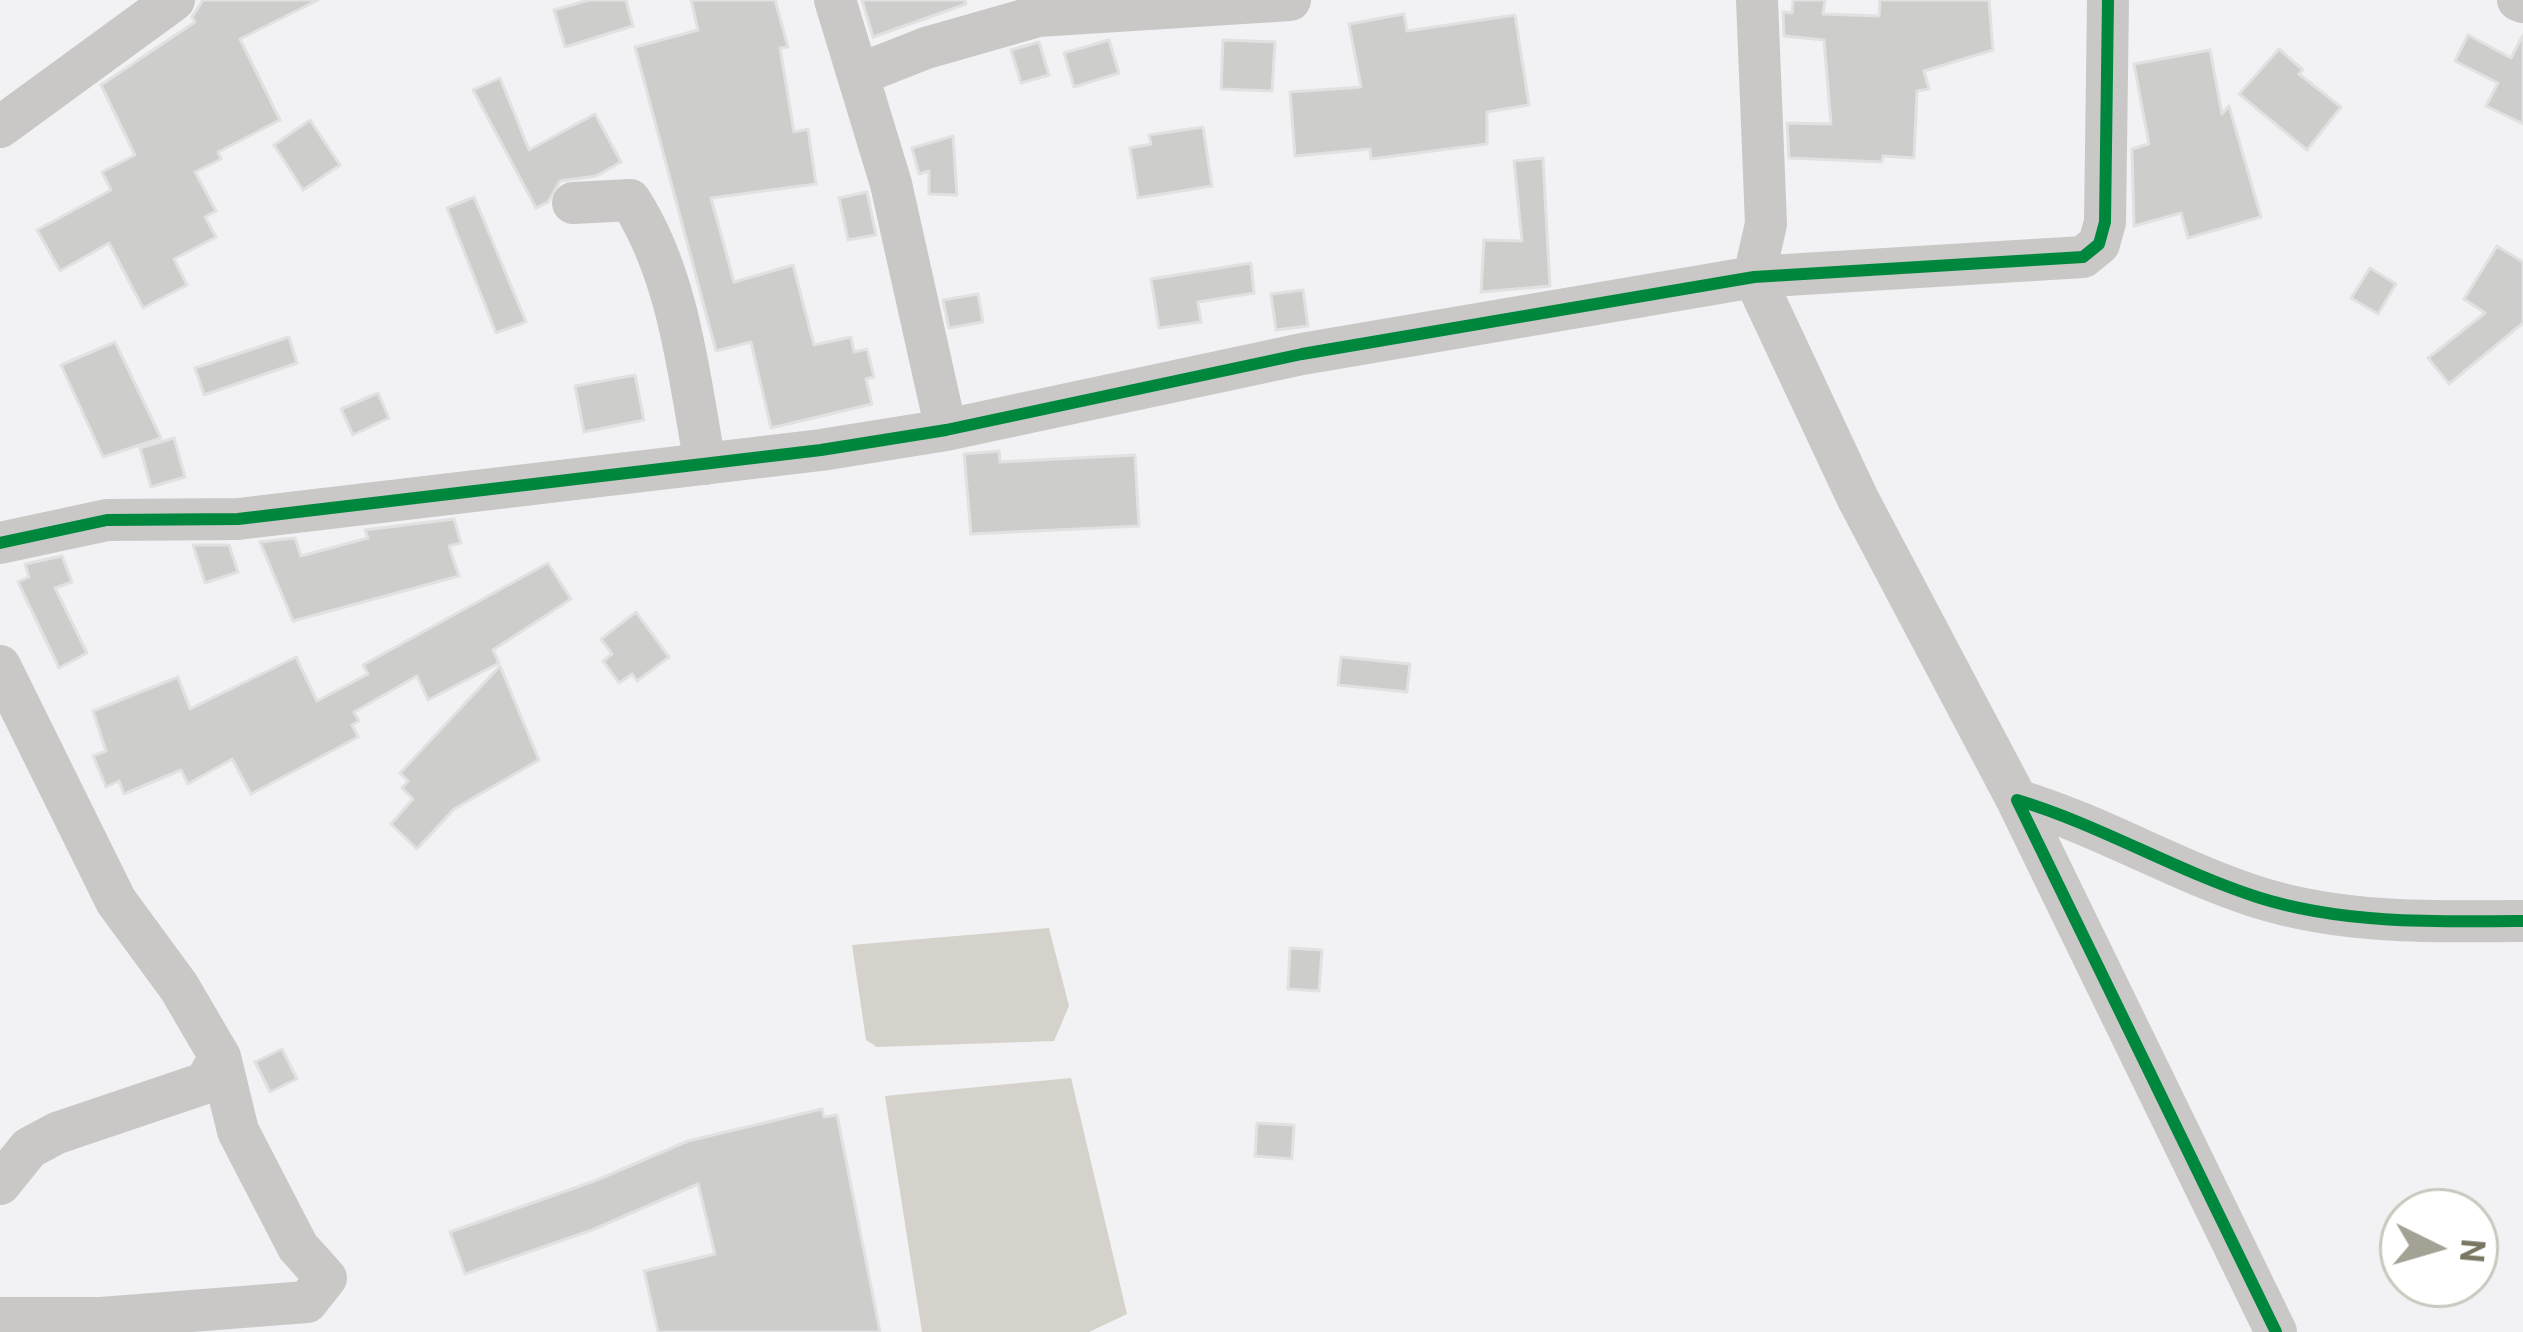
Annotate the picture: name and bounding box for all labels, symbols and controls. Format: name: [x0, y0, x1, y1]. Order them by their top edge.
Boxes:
north arrow: [2379, 1188, 2499, 1308]
text: N: [2452, 1238, 2493, 1264]

